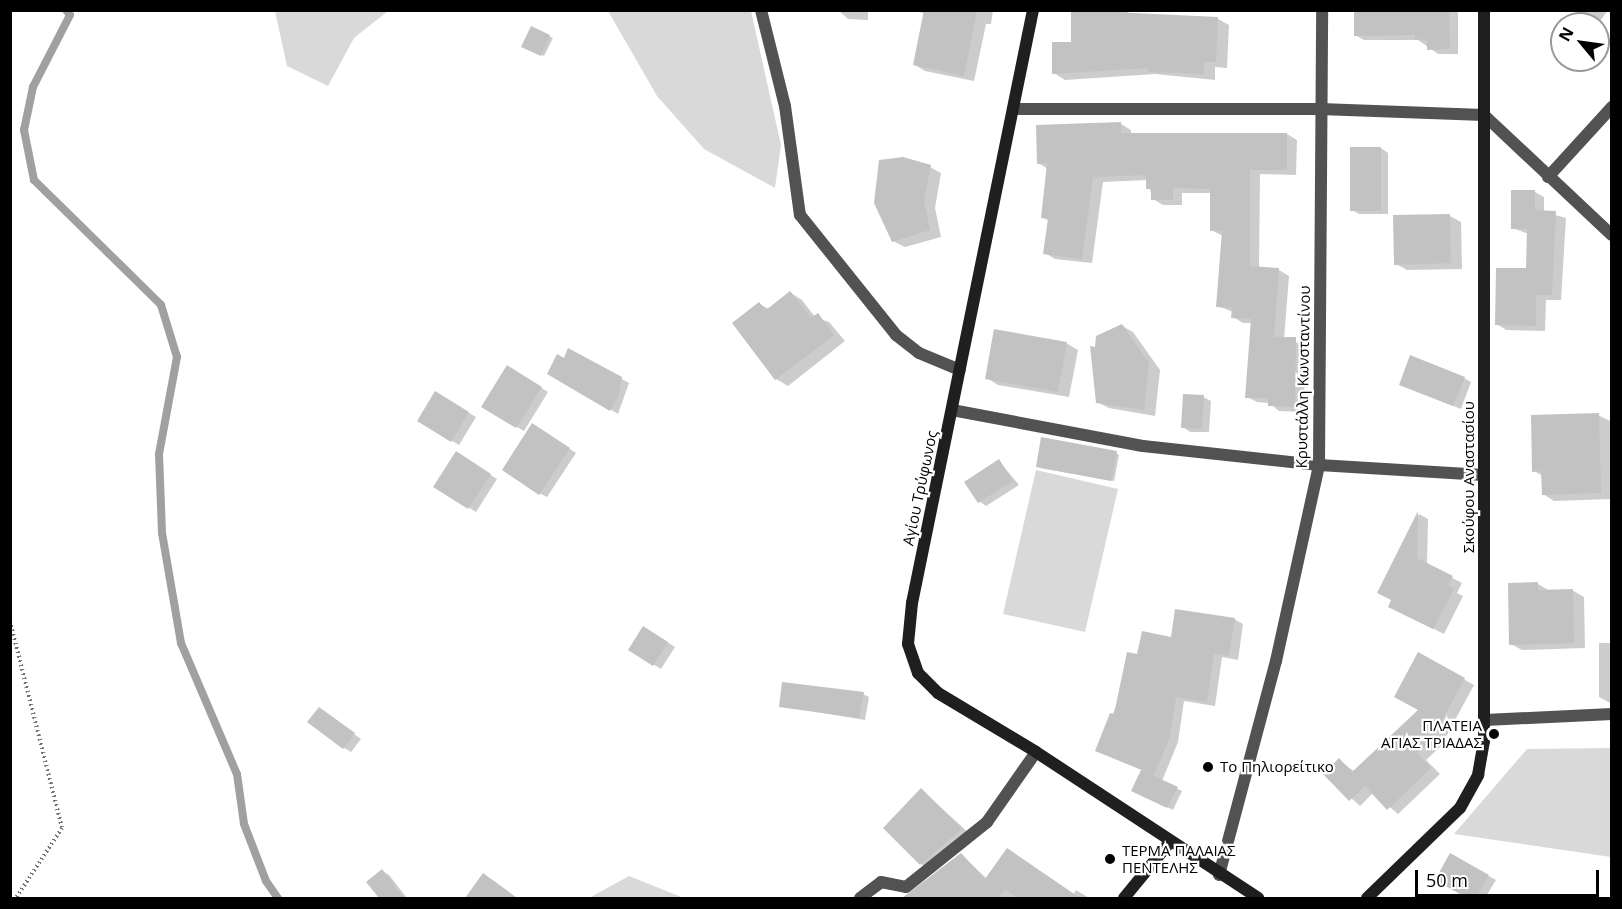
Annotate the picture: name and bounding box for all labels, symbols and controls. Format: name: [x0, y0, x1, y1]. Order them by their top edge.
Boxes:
north arrow: [1550, 12, 1610, 72]
text: N: [1553, 23, 1579, 45]
street label: Κρυστάλλη Κωνσταντίνου: [1292, 285, 1314, 469]
street label: Σκούφου Αναστασίου: [1460, 401, 1478, 553]
street label: Αγίου Τρύφωνος: [899, 429, 941, 547]
place label: ΠΛΑΤΕΙΑ ΑΓΙΑΣ ΤΡΙΑΔΑΣ: [1381, 716, 1482, 751]
marker: ΠΛΑΤΕΙΑ ΑΓΙΑΣ ΤΡΙΑΔΑΣ: [1487, 727, 1501, 741]
place label: Το Πηλιορείτικο: [1220, 758, 1334, 776]
marker: Το Πηλιορείτικο: [1201, 760, 1215, 774]
place label: ΤΕΡΜΑ ΠΑΛΑΙΑΣ ΠΕΝΤΕΛΗΣ: [1122, 841, 1236, 876]
marker: ΤΕΡΜΑ ΠΑΛΑΙΑΣ ΠΕΝΤΕΛΗΣ: [1103, 852, 1117, 866]
scale bar: [1418, 858, 1602, 896]
text: 50 m: [1426, 868, 1468, 892]

